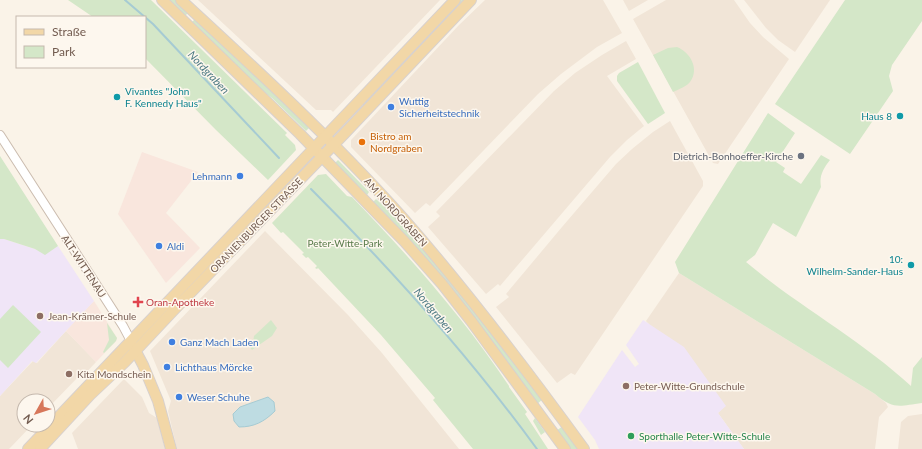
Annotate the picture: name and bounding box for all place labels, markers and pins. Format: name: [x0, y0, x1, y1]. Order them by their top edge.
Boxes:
place label: Vivantes "John F. Kennedy Haus": [125, 85, 202, 109]
marker: Vivantes "John F. Kennedy Haus": [112, 92, 122, 102]
place label: Wuttig Sicherheitstechnik: [399, 95, 480, 119]
marker: Wuttig Sicherheitstechnik: [386, 102, 396, 112]
place label: Haus 8: [861, 110, 892, 122]
marker: Haus 8: [895, 111, 905, 121]
place label: Bistro am Nordgraben: [370, 130, 422, 154]
marker: Bistro am Nordgraben: [357, 137, 367, 147]
place label: Dietrich-Bonhoeffer-Kirche: [673, 150, 793, 162]
marker: Dietrich-Bonhoeffer-Kirche: [796, 151, 806, 161]
place label: Lehmann: [192, 170, 232, 182]
marker: Lehmann: [235, 171, 245, 181]
place label: Aldi: [167, 240, 184, 252]
marker: Aldi: [154, 241, 164, 251]
place label: 10: Wilhelm-Sander-Haus: [806, 253, 903, 277]
marker: 10: Wilhelm-Sander-Haus: [906, 260, 916, 270]
place label: Oran-Apotheke: [146, 296, 214, 308]
marker: Oran-Apotheke: [133, 297, 143, 307]
place label: Jean-Krämer-Schule: [48, 310, 136, 322]
marker: Jean-Krämer-Schule: [35, 311, 45, 321]
place label: Ganz Mach Laden: [180, 336, 259, 348]
marker: Ganz Mach Laden: [167, 337, 177, 347]
place label: Lichthaus Mörcke: [175, 361, 253, 373]
marker: Lichthaus Mörcke: [162, 362, 172, 372]
place label: Kita Mondschein: [77, 368, 151, 380]
marker: Kita Mondschein: [64, 369, 74, 379]
place label: Peter-Witte-Grundschule: [634, 380, 745, 392]
marker: Peter-Witte-Grundschule: [621, 381, 631, 391]
place label: Weser Schuhe: [187, 391, 250, 403]
marker: Weser Schuhe: [174, 392, 184, 402]
place label: Sporthalle Peter-Witte-Schule: [639, 430, 770, 442]
marker: Sporthalle Peter-Witte-Schule: [626, 431, 636, 441]

